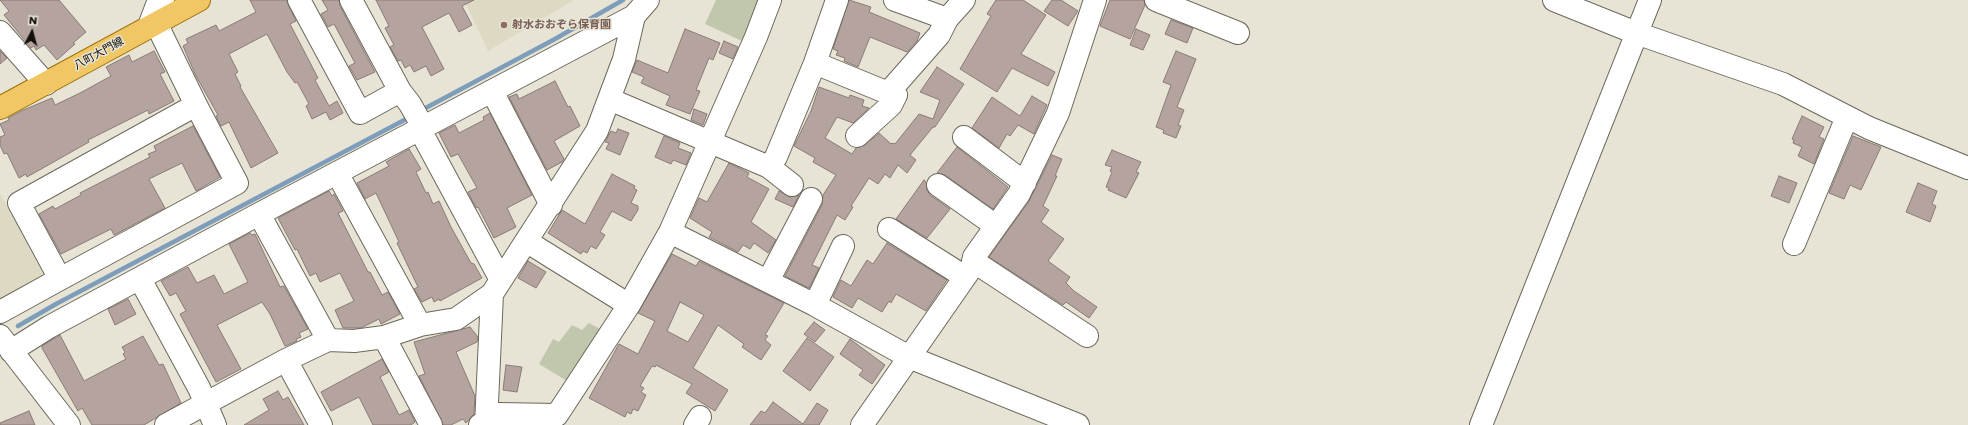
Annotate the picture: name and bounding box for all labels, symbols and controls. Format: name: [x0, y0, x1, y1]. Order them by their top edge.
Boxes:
north arrow: [12, 12, 52, 52]
text: N: [28, 12, 38, 28]
place label: 射水おおぞら保育園: [512, 18, 611, 32]
marker: 射水おおぞら保育園: [499, 20, 509, 30]
street label: 八町大門線: [72, 35, 126, 73]

